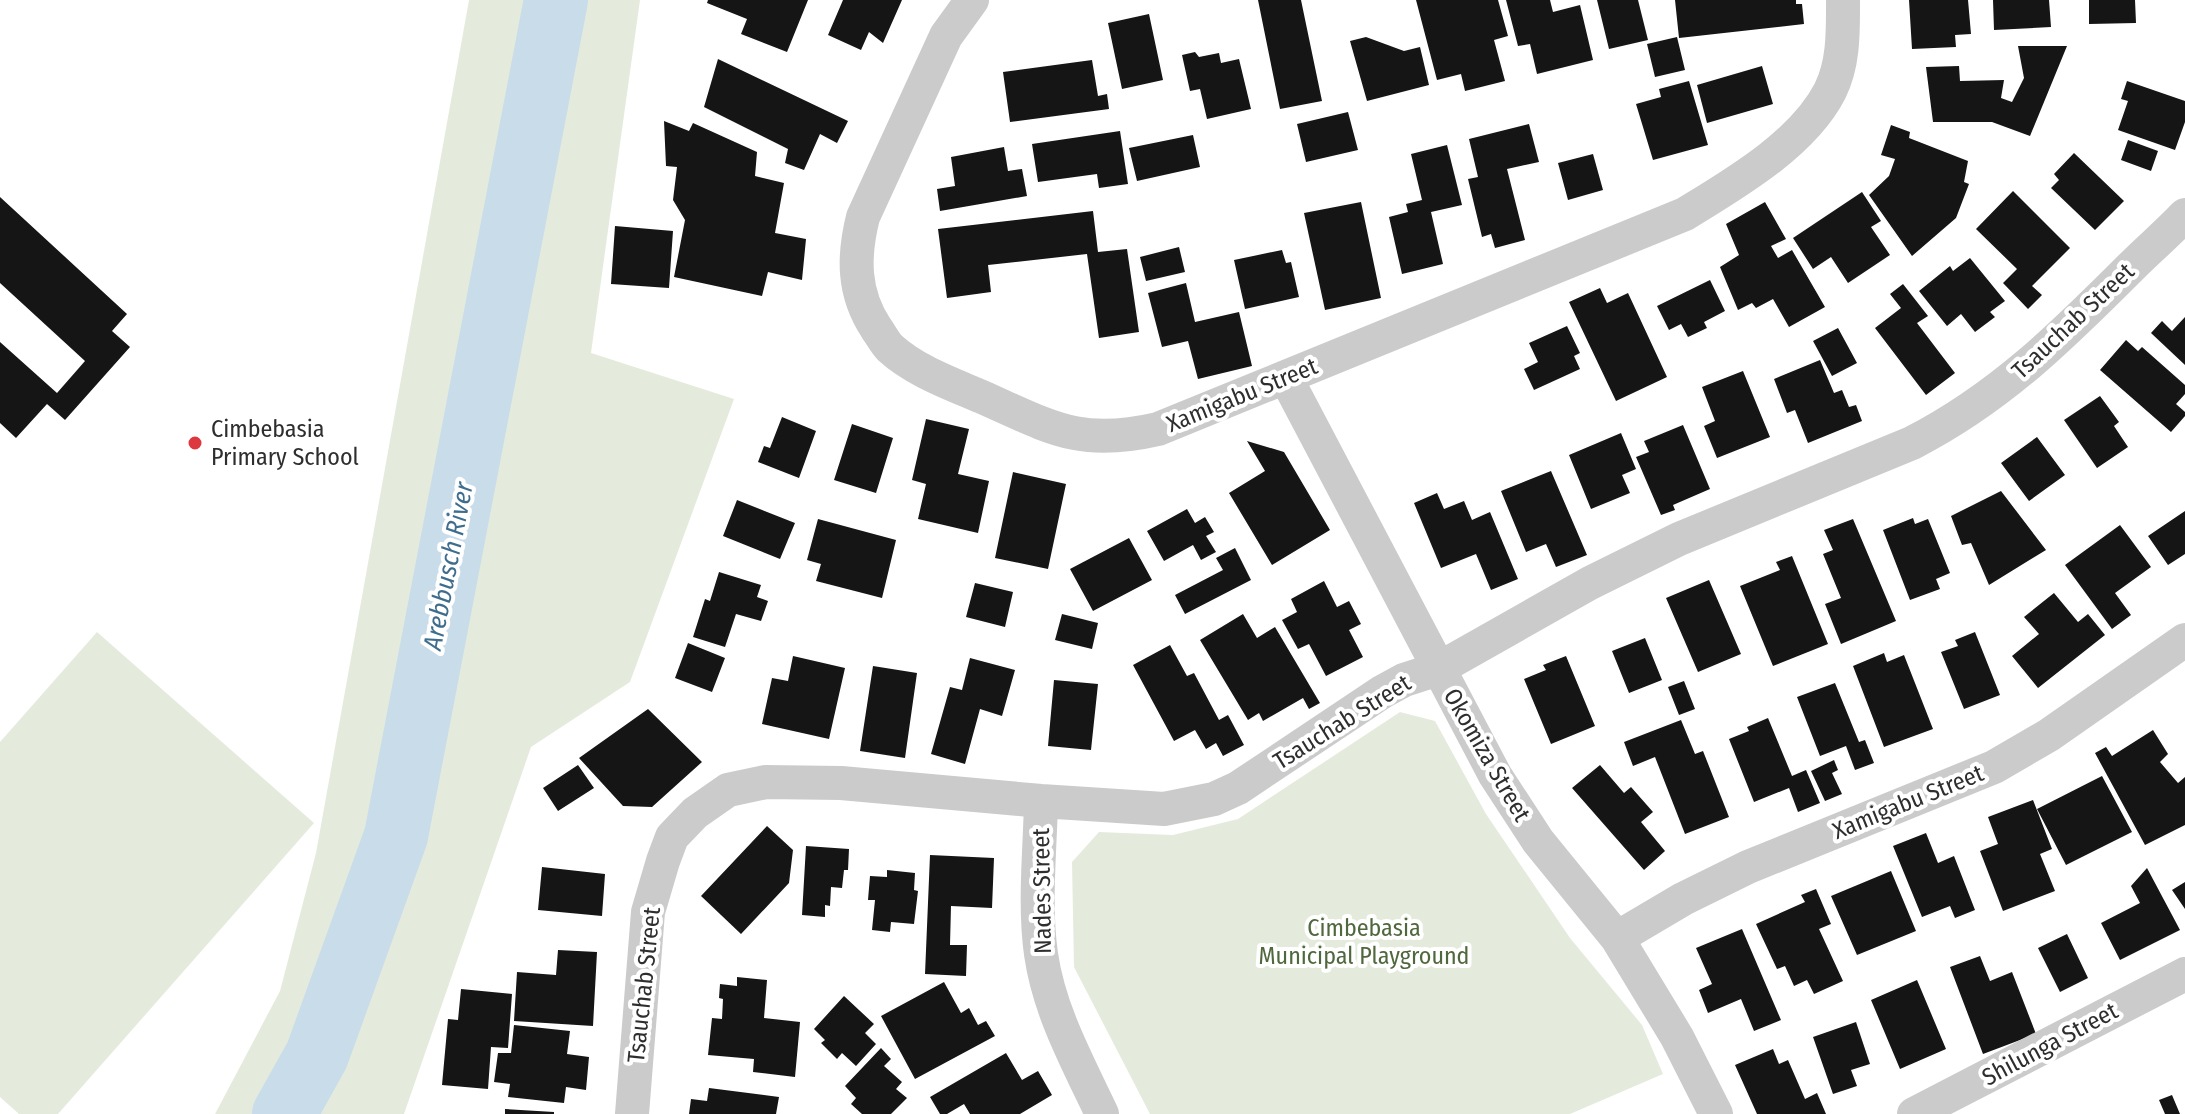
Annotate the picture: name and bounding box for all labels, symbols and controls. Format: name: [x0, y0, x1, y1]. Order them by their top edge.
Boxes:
street label: Tsauchab Street: [2006, 257, 2140, 385]
street label: Xamigabu Street: [1162, 352, 1322, 438]
place label: Cimbebasia Primary School: [211, 415, 359, 471]
marker: Cimbebasia Primary School: [186, 434, 204, 452]
water label: Arebbusch River: [417, 479, 480, 654]
street label: Tsauchab Street: [1268, 669, 1416, 775]
street label: Okomiza Street: [1438, 684, 1536, 827]
street label: Xamigabu Street: [1828, 759, 1988, 845]
street label: Nades Street: [1027, 828, 1057, 954]
street label: Tsauchab Street: [622, 906, 666, 1064]
park label: Cimbebasia Municipal Playground: [1259, 914, 1469, 970]
street label: Shilunga Street: [1977, 997, 2123, 1091]

